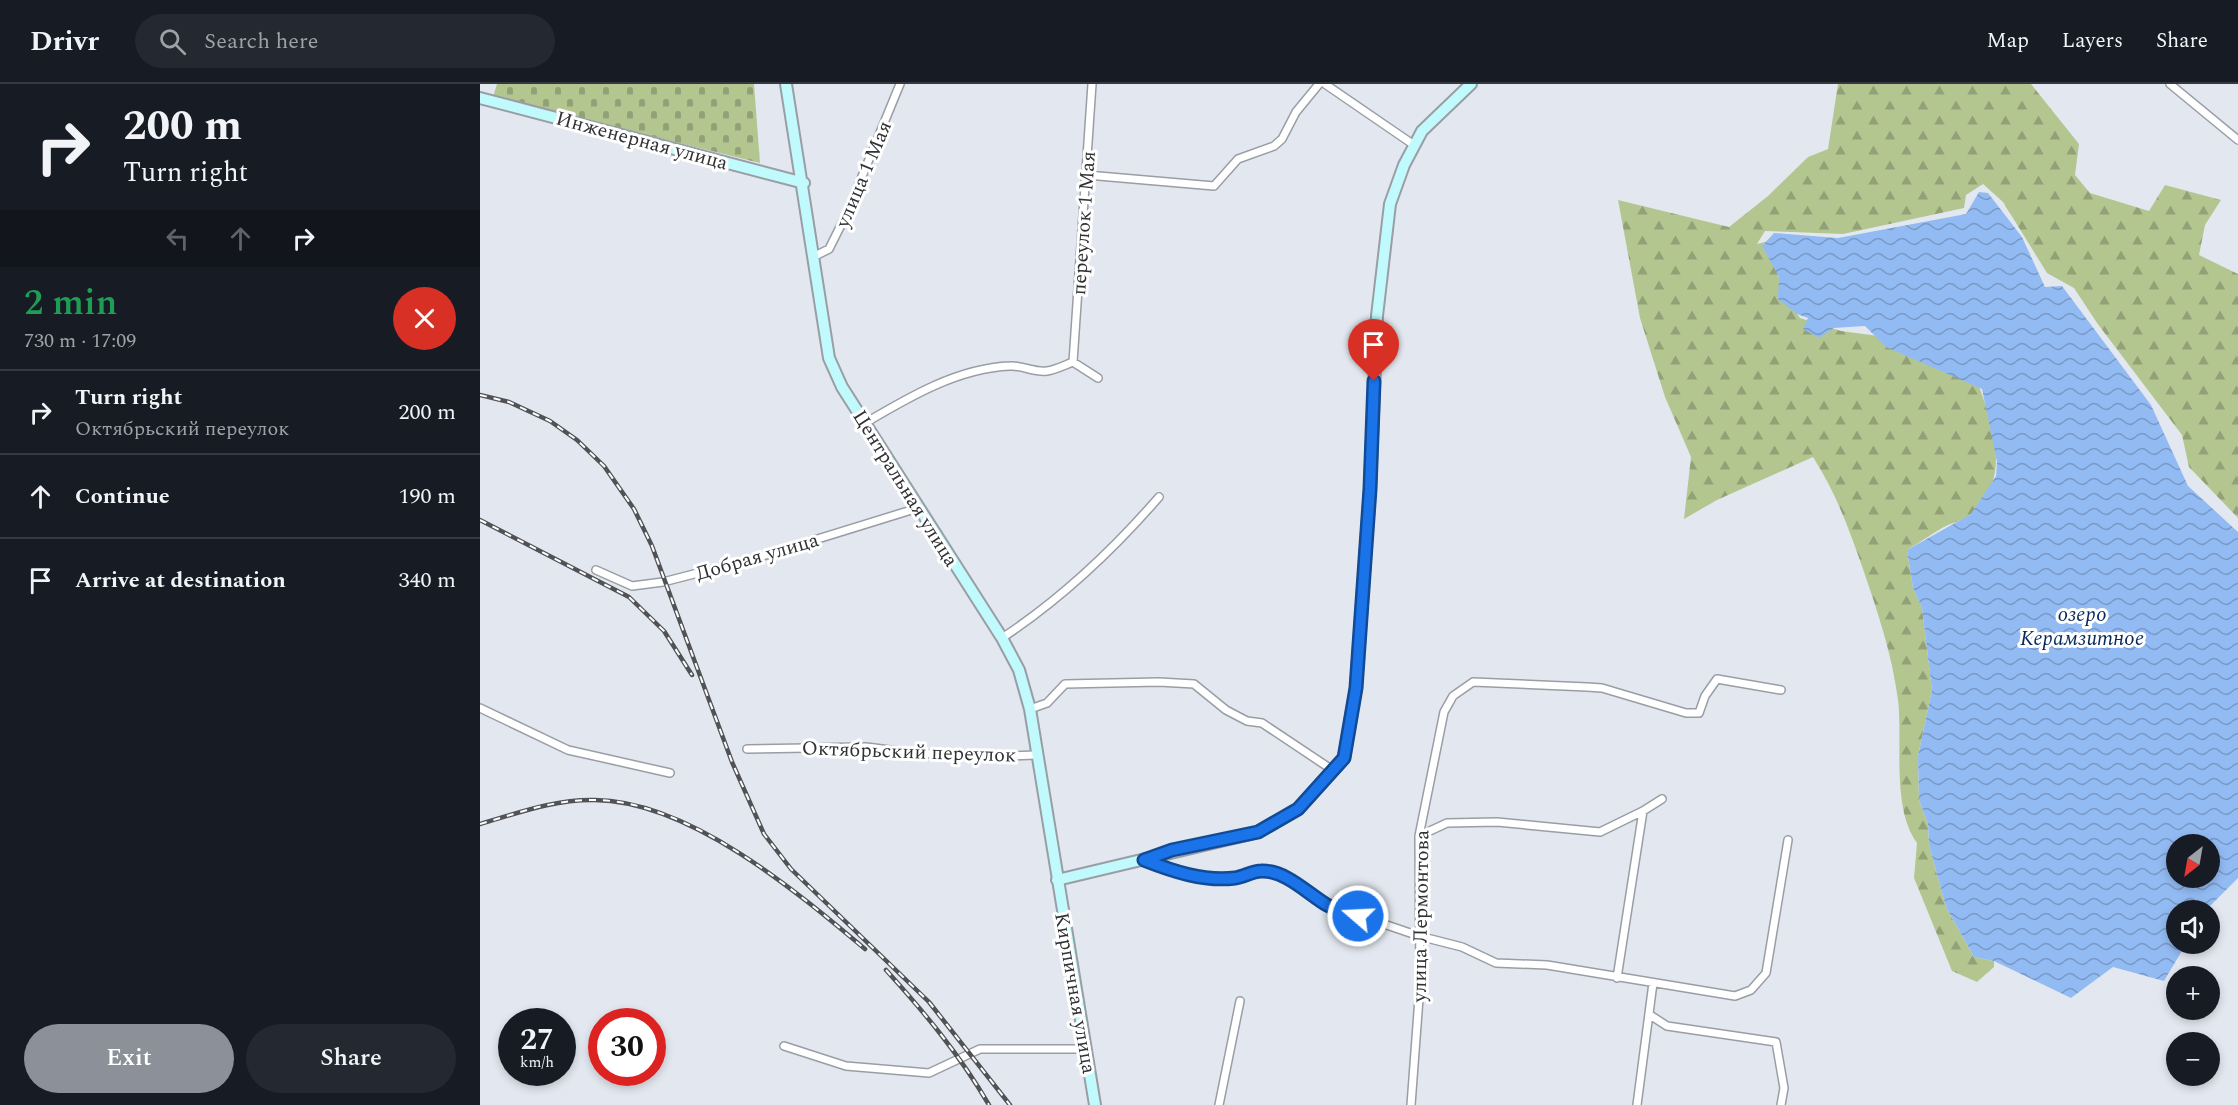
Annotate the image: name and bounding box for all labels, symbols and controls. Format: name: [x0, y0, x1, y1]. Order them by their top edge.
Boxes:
search box: [135, 14, 555, 68]
text: Drivr: [30, 20, 99, 63]
icon: search: [156, 25, 189, 58]
text: Search here: [204, 25, 318, 58]
text: Map: [1987, 25, 2029, 57]
text: Layers: [2062, 25, 2123, 57]
text: Share: [2156, 25, 2208, 57]
text: 200 m: [123, 95, 242, 158]
street label: Инженерная улица: [552, 104, 731, 178]
icon: right: [24, 108, 102, 186]
street label: улица 1 Мая: [828, 116, 900, 233]
street label: переулок 1 Мая: [1064, 150, 1104, 296]
text: Turn right: [123, 152, 248, 194]
icon: left: [161, 222, 194, 255]
icon: ahead: [224, 222, 257, 255]
icon: right: [287, 222, 320, 255]
text: 2 min: [24, 276, 117, 331]
button: close: [393, 287, 456, 350]
pin: [1348, 319, 1399, 381]
text: 730 m · 17:09: [24, 326, 136, 356]
icon: arrive: [1357, 328, 1390, 361]
text: Turn right: [75, 381, 182, 414]
icon: right: [24, 396, 57, 429]
text: 200 m: [399, 396, 456, 429]
street label: Центральная улица: [845, 404, 966, 573]
text: Октябрьский переулок: [75, 414, 290, 444]
icon: ahead: [24, 480, 57, 513]
text: Continue: [75, 480, 170, 513]
text: 190 m: [399, 480, 456, 513]
street label: Добрая улица: [692, 525, 823, 589]
icon: arrive: [24, 564, 57, 597]
text: Arrive at destination: [75, 564, 286, 597]
text: 340 m: [399, 564, 456, 597]
water label: озеро Керамзитное: [2020, 599, 2144, 655]
street label: Октябрьский переулок: [801, 733, 1017, 771]
street label: улица Лермонтова: [1404, 830, 1438, 1003]
north arrow: [2166, 834, 2220, 888]
map controls: [2166, 834, 2220, 1086]
position arrow: [1326, 884, 1390, 948]
button: sound: [2166, 900, 2220, 954]
street label: Кирпичная улица: [1046, 910, 1104, 1077]
button: +: [2166, 966, 2220, 1020]
speed limit sign: 30: [588, 1008, 666, 1086]
text: 27: [520, 1017, 554, 1063]
button: Exit: [24, 1024, 234, 1093]
button: Share: [246, 1024, 456, 1093]
button: −: [2166, 1032, 2220, 1086]
text: km/h: [520, 1051, 554, 1074]

